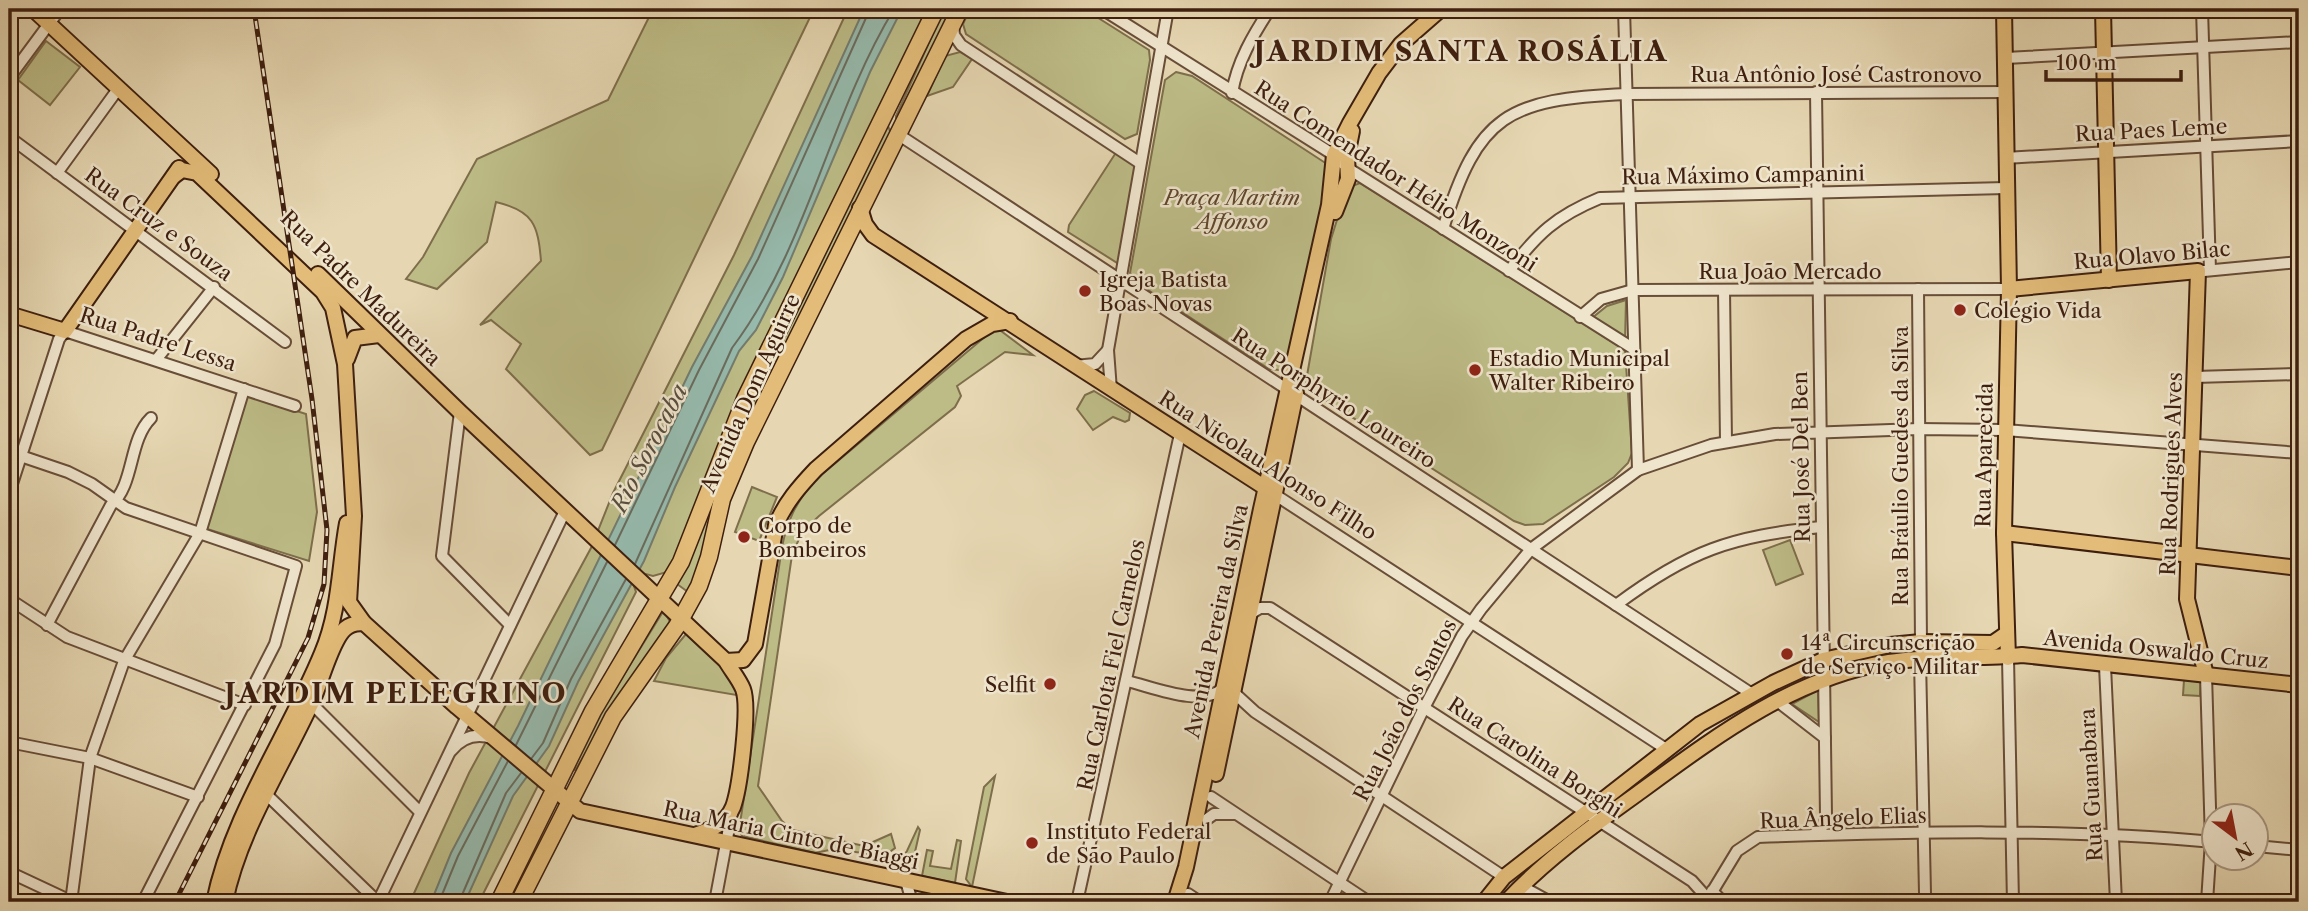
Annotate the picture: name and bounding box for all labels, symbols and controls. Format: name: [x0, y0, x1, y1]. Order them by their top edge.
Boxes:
district label: JARDIM SANTA ROSÁLIA: [1249, 34, 1668, 68]
scale bar: [2046, 38, 2180, 82]
text: 100 m: [2056, 50, 2117, 75]
street label: Rua Antônio José Castronovo: [1690, 62, 1982, 87]
street label: Rua Comendador Hélio Monzoni: [1250, 75, 1542, 277]
street label: Rua Paes Leme: [2074, 114, 2228, 146]
street label: Rua Máximo Campanini: [1621, 160, 1865, 190]
street label: Rua Cruz e Souza: [80, 162, 239, 287]
park label: Praça Martim Affonso: [1162, 185, 1300, 234]
street label: Rua Padre Madureira: [276, 205, 447, 371]
street label: Rua Olavo Bilac: [2073, 236, 2231, 274]
street label: Rua João Mercado: [1698, 259, 1882, 284]
place label: Igreja Batista Boas Novas: [1099, 267, 1228, 316]
marker: Igreja Batista Boas Novas: [1077, 283, 1093, 299]
street label: Avenida Dom Aguirre: [694, 290, 805, 497]
place label: Colégio Vida: [1974, 298, 2103, 323]
street label: Rua Padre Lessa: [77, 302, 240, 376]
marker: Colégio Vida: [1952, 302, 1968, 318]
street label: Rua Porphyrio Loureiro: [1227, 323, 1441, 473]
street label: Rua Bráulio Guedes da Silva: [1888, 325, 1913, 606]
place label: Estadio Municipal Walter Ribeiro: [1488, 346, 1670, 395]
marker: Estadio Municipal Walter Ribeiro: [1467, 362, 1483, 378]
street label: Rua José Del Ben: [1787, 371, 1815, 543]
street label: Rua Rodrigues Alves: [2155, 372, 2187, 576]
water label: Rio Sorocaba: [604, 379, 693, 519]
street label: Rua Aparecida: [1970, 381, 1998, 528]
street label: Rua Nicolau Alonso Filho: [1154, 385, 1382, 545]
street label: Avenida Pereira da Silva: [1179, 501, 1253, 741]
place label: Corpo de Bombeiros: [758, 513, 867, 562]
marker: Corpo de Bombeiros: [736, 529, 752, 545]
street label: Rua Carlota Fiel Carnelos: [1072, 537, 1150, 793]
street label: Rua João dos Santos: [1348, 615, 1462, 805]
street label: Avenida Oswaldo Cruz: [2041, 625, 2270, 673]
place label: 14ª Circunscrição de Serviço Militar: [1801, 630, 1980, 679]
marker: 14ª Circunscrição de Serviço Militar: [1779, 646, 1795, 662]
place label: Selfit: [985, 672, 1037, 697]
district label: JARDIM PELEGRINO: [220, 676, 567, 710]
marker: Selfit: [1042, 676, 1058, 692]
street label: Rua Carolina Borghi: [1443, 691, 1627, 823]
street label: Rua Guanabara: [2074, 707, 2107, 862]
street label: Rua Maria Cinto de Biaggi: [661, 796, 921, 874]
north arrow: [2200, 802, 2270, 872]
street label: Rua Ângelo Elias: [1759, 803, 1927, 833]
place label: Instituto Federal de São Paulo: [1046, 819, 1211, 868]
marker: Instituto Federal de São Paulo: [1024, 835, 1040, 851]
text: N: [2231, 837, 2257, 865]

